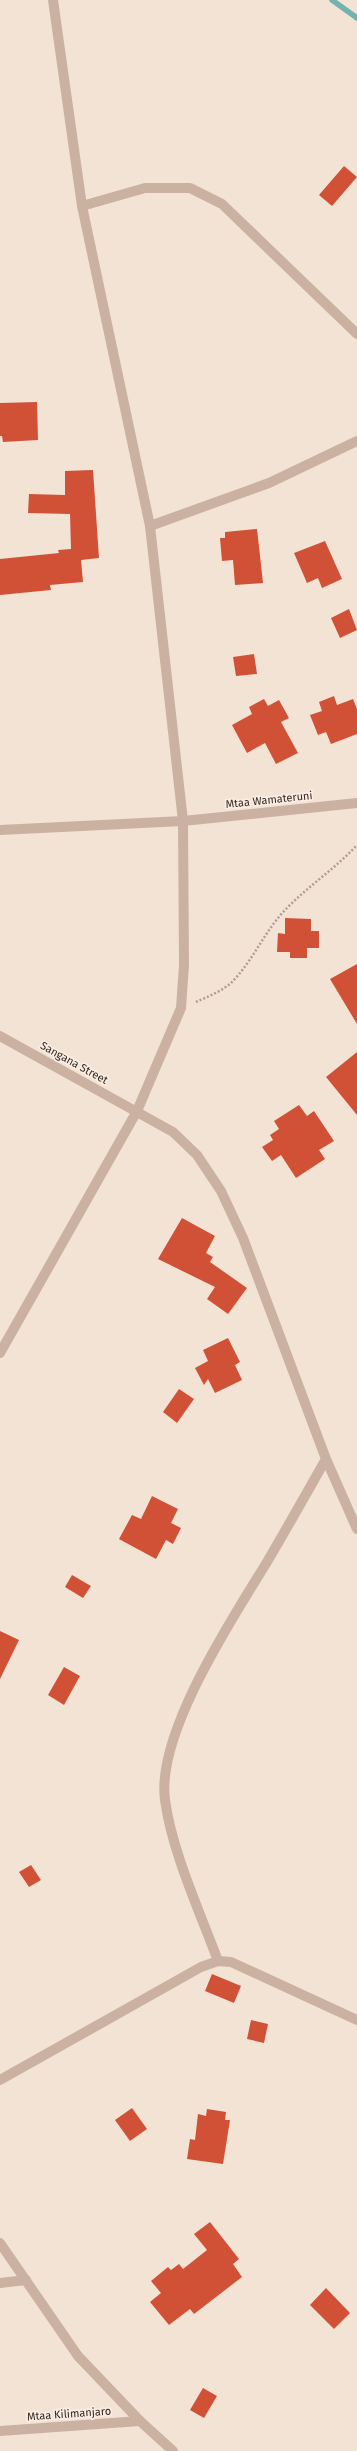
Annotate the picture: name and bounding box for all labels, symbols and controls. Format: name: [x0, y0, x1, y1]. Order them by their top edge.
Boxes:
street label: Mtaa Wamateruni: [225, 789, 313, 811]
street label: Sangana Street: [38, 1039, 110, 1087]
street label: Mtaa Kilimanjaro: [26, 2405, 112, 2423]

